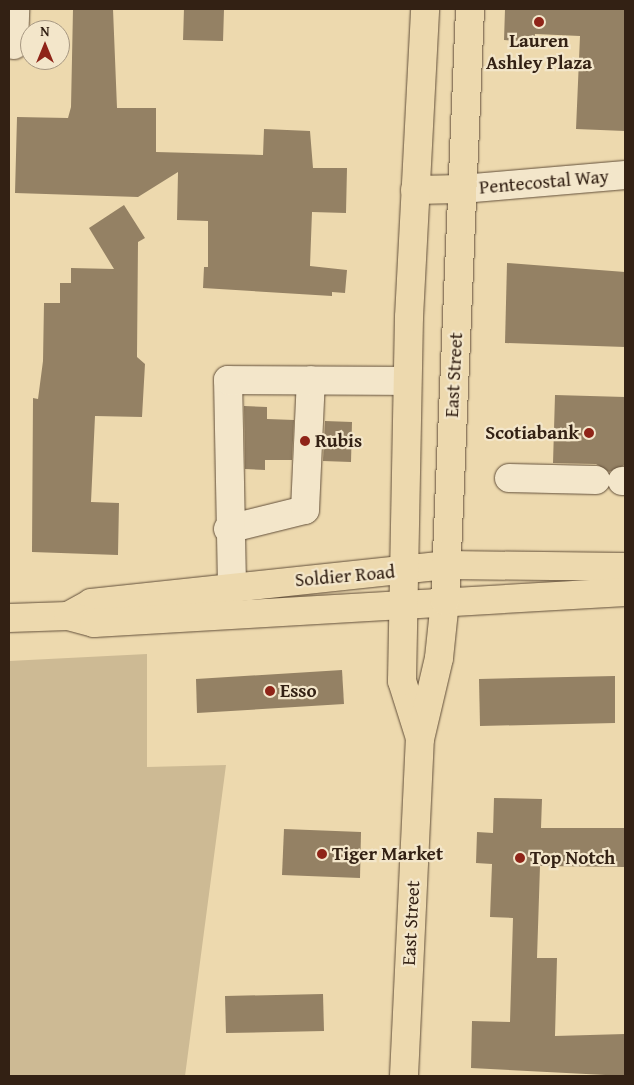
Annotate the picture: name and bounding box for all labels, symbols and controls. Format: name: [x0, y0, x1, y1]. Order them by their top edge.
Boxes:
marker: Lauren Ashley Plaza: [533, 16, 545, 28]
north arrow: [20, 20, 70, 70]
text: N: [40, 21, 50, 41]
place label: Lauren Ashley Plaza: [486, 30, 592, 74]
street label: Pentecostal Way: [478, 165, 610, 199]
street label: East Street: [440, 332, 468, 418]
place label: Scotiabank: [485, 422, 579, 444]
marker: Scotiabank: [583, 427, 595, 439]
place label: Rubis: [315, 430, 362, 452]
marker: Rubis: [299, 435, 311, 447]
street label: Soldier Road: [294, 560, 396, 592]
place label: Esso: [280, 680, 317, 702]
marker: Esso: [264, 685, 276, 697]
place label: Tiger Market: [332, 843, 443, 865]
place label: Top Notch: [530, 847, 615, 869]
marker: Tiger Market: [316, 848, 328, 860]
marker: Top Notch: [514, 852, 526, 864]
street label: East Street: [397, 880, 425, 966]

